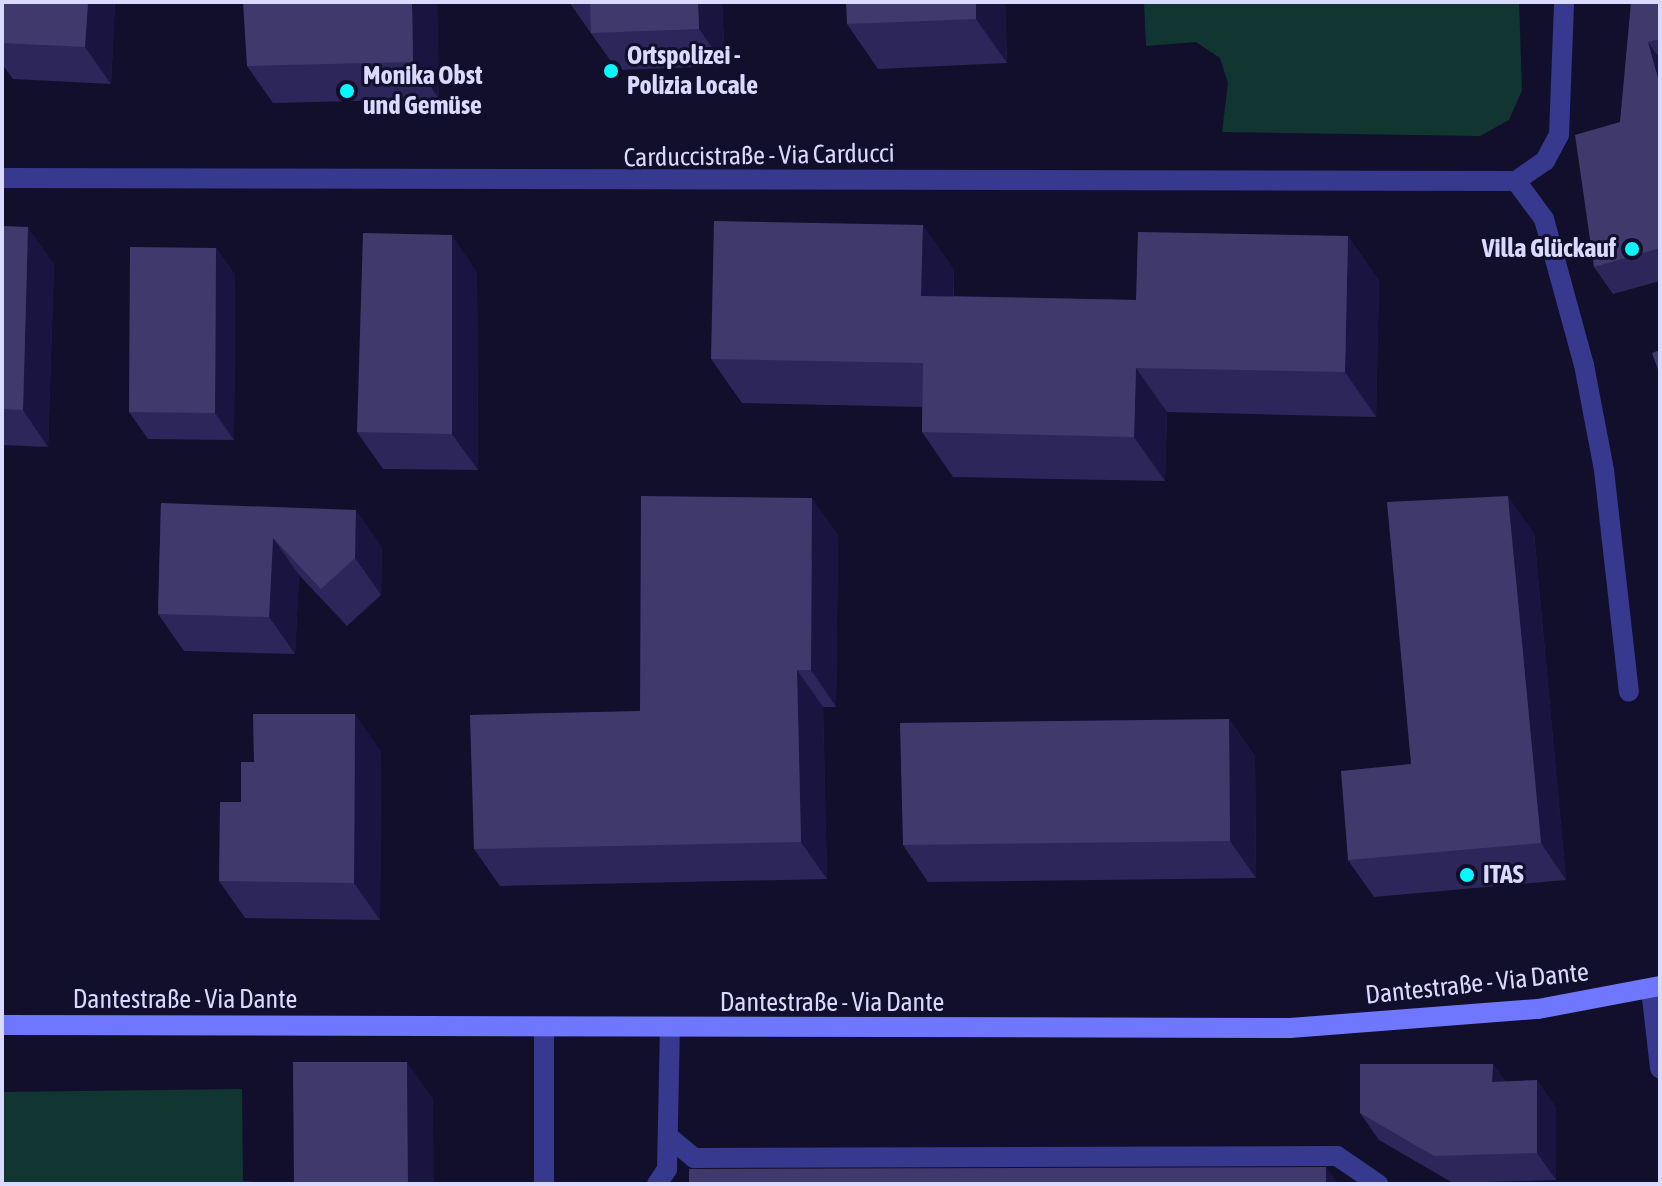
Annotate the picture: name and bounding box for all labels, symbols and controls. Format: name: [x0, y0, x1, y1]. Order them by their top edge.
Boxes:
place label: Ortspolizei - Polizia Locale: [627, 40, 758, 102]
place label: Monika Obst und Gemüse: [363, 60, 482, 122]
marker: Ortspolizei - Polizia Locale: [602, 62, 620, 80]
marker: Monika Obst und Gemüse: [338, 82, 356, 100]
street label: Carduccistraße - Via Carducci: [623, 138, 895, 174]
place label: Villa Glückauf: [1482, 233, 1616, 265]
marker: Villa Glückauf: [1623, 240, 1641, 258]
place label: ITAS: [1483, 859, 1524, 891]
marker: ITAS: [1458, 866, 1476, 884]
street label: Dantestraße - Via Dante: [1364, 957, 1590, 1011]
street label: Dantestraße - Via Dante: [73, 984, 297, 1016]
street label: Dantestraße - Via Dante: [720, 987, 944, 1019]

